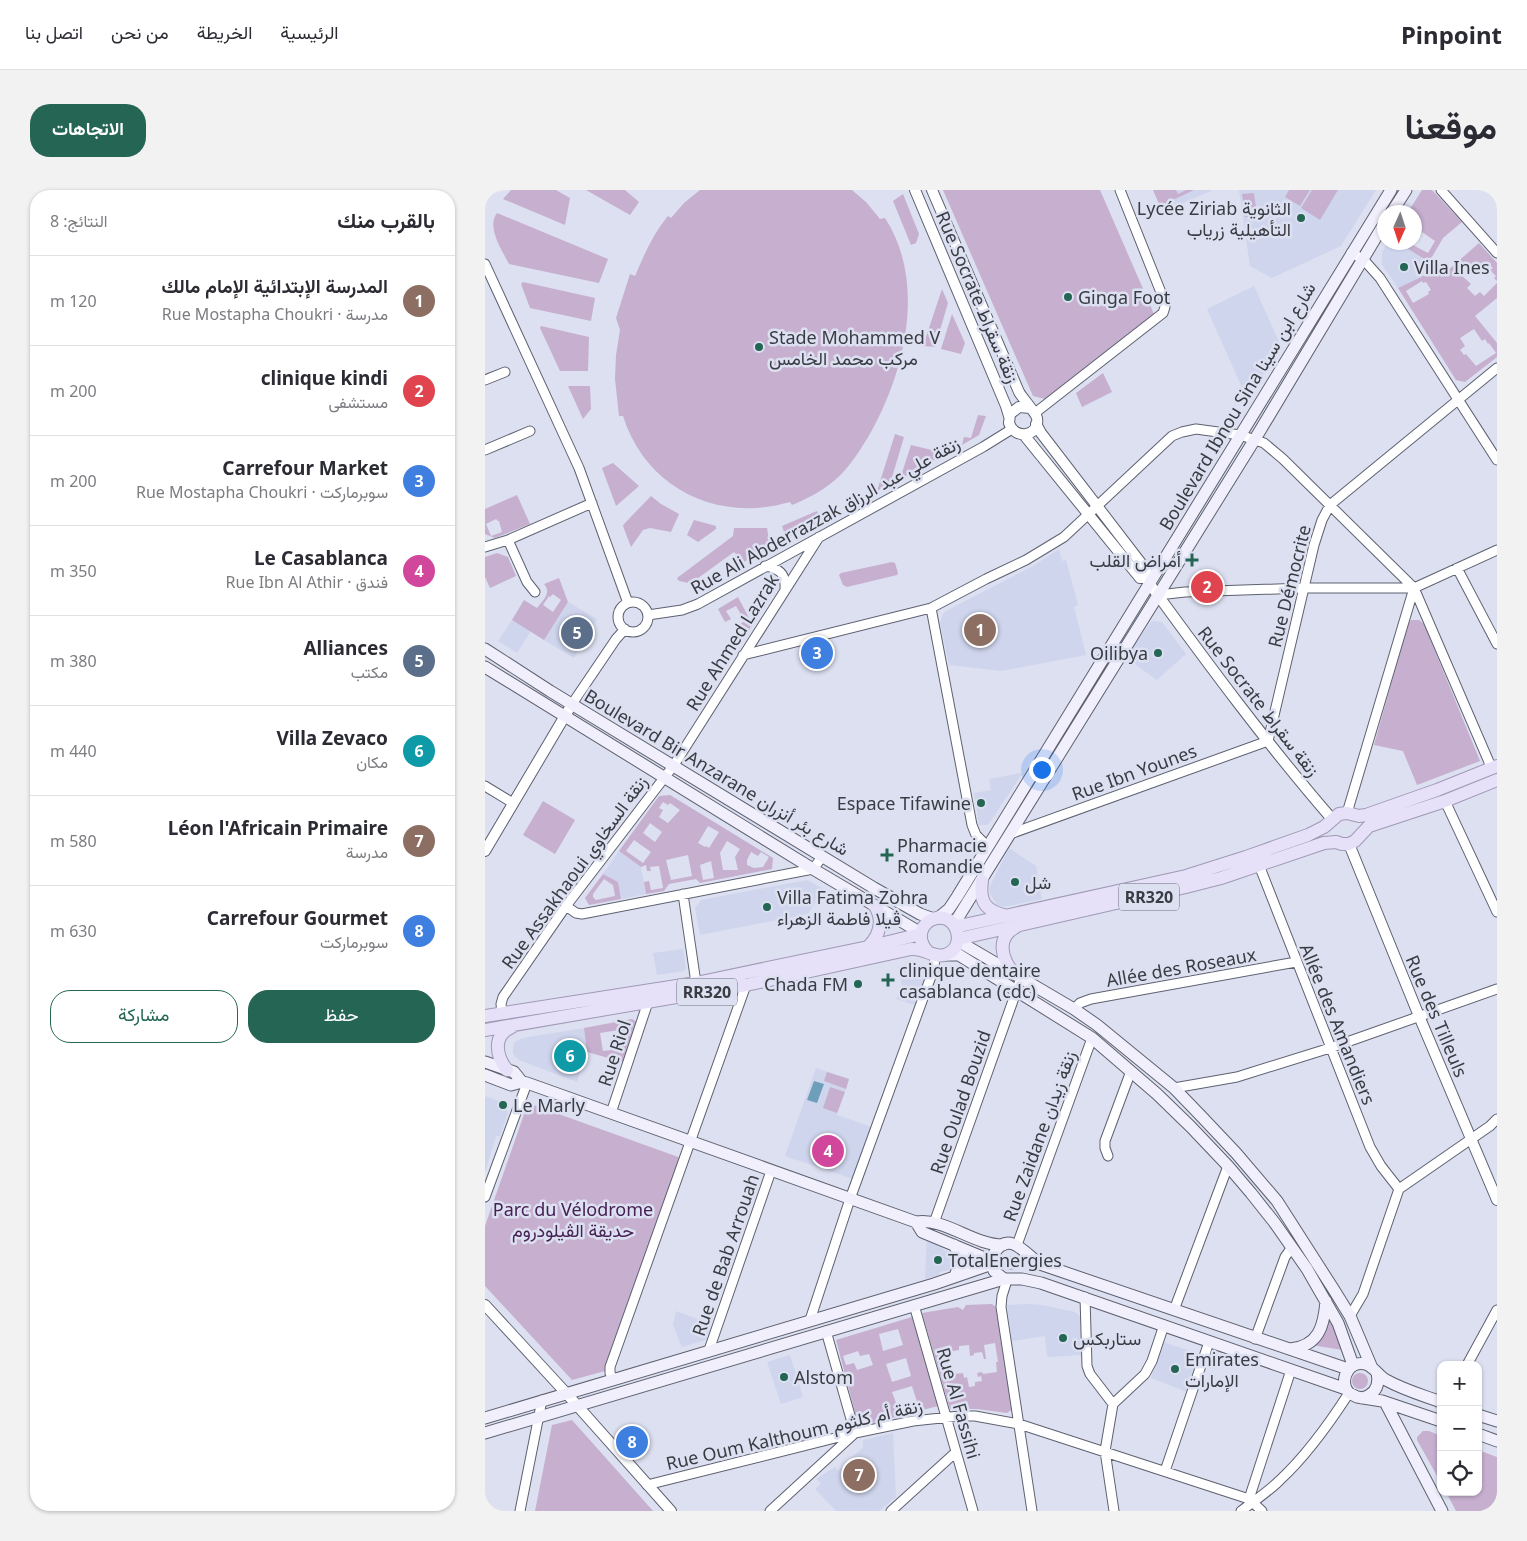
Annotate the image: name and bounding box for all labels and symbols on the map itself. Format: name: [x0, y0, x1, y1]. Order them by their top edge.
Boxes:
place label: Lycée Ziriab الثانوية التأهيلية زرياب: [1137, 196, 1291, 241]
north arrow: [1377, 205, 1422, 250]
street label: Rue Socrate زنقة سقراط: [931, 207, 1025, 387]
marker: Lycée Ziriab الثانوية التأهيلية زرياب: [1295, 212, 1307, 224]
place label: Villa Ines: [1414, 255, 1490, 279]
marker: Villa Ines: [1398, 261, 1410, 273]
street label: Boulevard Ibnou Sina شارع ابن سينا: [1153, 278, 1322, 535]
place label: Ginga Foot: [1078, 285, 1171, 309]
marker: Ginga Foot: [1062, 291, 1074, 303]
place label: Stade Mohammed V مركب محمد الخامس: [769, 325, 940, 370]
marker: Stade Mohammed V مركب محمد الخامس: [753, 341, 765, 353]
street label: Rue Ali Abderrazzak زنقة علي عبد الرزاق: [686, 431, 966, 603]
street label: Rue Démocrite: [1262, 522, 1316, 650]
place label: أمراض القلب: [1089, 548, 1181, 572]
marker: أمراض القلب: [1185, 553, 1199, 567]
pin: 2: [1191, 568, 1223, 606]
street label: Rue Ahmed Lazrak: [680, 569, 784, 715]
pin: 1: [964, 611, 996, 649]
pin: 5: [561, 614, 593, 652]
street label: Rue Socrate زنقة سقراط: [1193, 621, 1325, 781]
pin: 3: [801, 634, 833, 672]
place label: Oilibya: [1090, 641, 1148, 665]
marker: Oilibya: [1152, 647, 1164, 659]
street label: Boulevard Bir Anzarane شارع بئر أنزران: [580, 683, 854, 862]
street label: Rue Ibn Younes: [1068, 738, 1200, 806]
your location: [1029, 757, 1055, 783]
street label: Rue Assakhaoui زنقة السخاوي: [496, 771, 656, 976]
place label: Espace Tifawine: [837, 791, 971, 815]
marker: Espace Tifawine: [975, 797, 987, 809]
place label: Pharmacie Romandie: [897, 833, 987, 878]
marker: Pharmacie Romandie: [881, 849, 893, 861]
place label: شل: [1025, 870, 1051, 894]
marker: شل: [1009, 876, 1021, 888]
road number: RR320: [1119, 884, 1179, 910]
place label: Villa Fatima Zohra ڤيلا فاطمة الزهراء: [777, 885, 928, 930]
marker: Villa Fatima Zohra ڤيلا فاطمة الزهراء: [761, 901, 773, 913]
street label: Allée des Amandiers: [1295, 940, 1381, 1108]
street label: Allée des Roseaux: [1104, 942, 1258, 992]
street label: Rue des Tilleuls: [1401, 951, 1473, 1081]
place label: clinique dentaire casablanca (cdc): [899, 958, 1041, 1003]
place label: Chada FM: [764, 972, 848, 996]
marker: clinique dentaire casablanca (cdc): [881, 973, 895, 987]
marker: Chada FM: [852, 978, 864, 990]
road number: RR320: [677, 979, 737, 1006]
street label: Rue Riol: [592, 1017, 636, 1089]
street label: Rue Oulad Bouzid: [924, 1027, 996, 1177]
pin: 6: [554, 1037, 586, 1075]
street label: Rue Zaidane زنقة زيدان: [997, 1047, 1081, 1225]
place label: Le Marly: [513, 1093, 586, 1117]
marker: Le Marly: [497, 1099, 509, 1111]
pin: 4: [812, 1132, 844, 1170]
street label: Rue de Bab Arrouah: [686, 1171, 764, 1339]
park label: Parc du Vélodrome حديقة الڤيلودروم: [493, 1197, 653, 1243]
place label: TotalEnergies: [948, 1248, 1062, 1272]
marker: TotalEnergies: [932, 1254, 944, 1266]
place label: ستاربكس: [1073, 1326, 1141, 1350]
marker: ستاربكس: [1057, 1332, 1069, 1344]
street label: Rue Al Fassihi: [932, 1344, 986, 1462]
place label: Emirates الإمارات: [1185, 1347, 1259, 1393]
marker: Emirates الإمارات: [1169, 1363, 1181, 1375]
place label: Alstom: [794, 1365, 853, 1389]
marker: Alstom: [778, 1371, 790, 1383]
street label: Rue Oum Kalthoum زنقة أم كلثوم: [663, 1393, 925, 1476]
pin: 8: [616, 1423, 648, 1461]
pin: 7: [843, 1456, 875, 1494]

